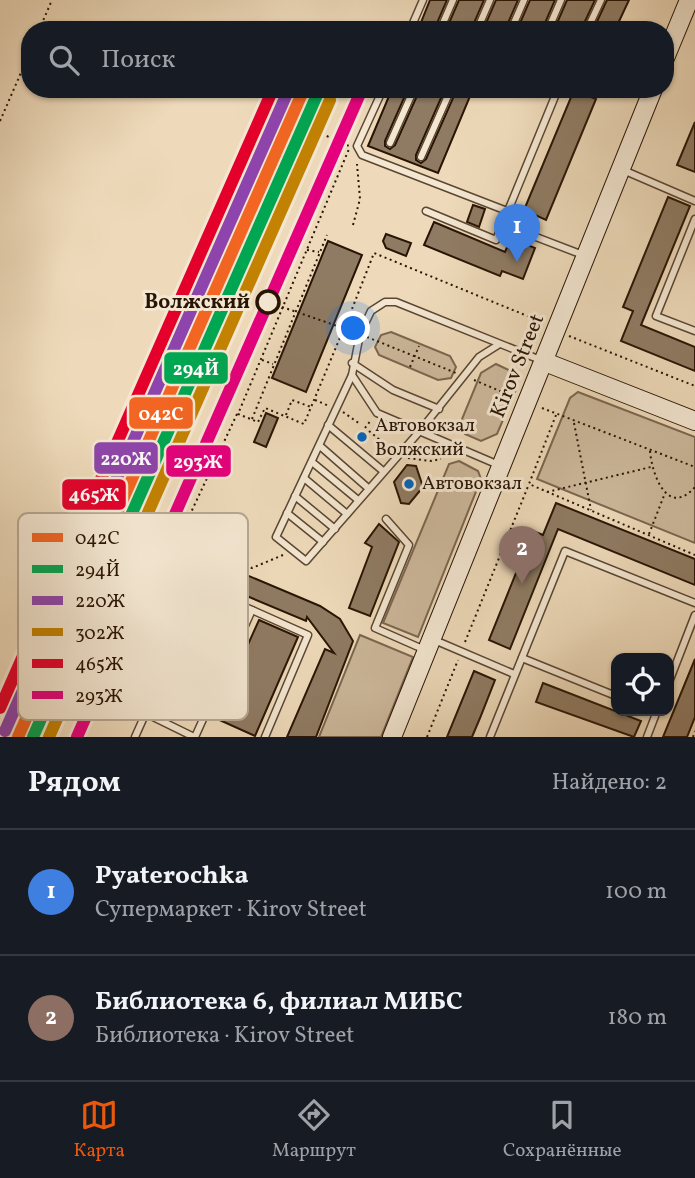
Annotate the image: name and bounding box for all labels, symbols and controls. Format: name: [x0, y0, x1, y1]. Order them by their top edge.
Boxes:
search box: [21, 21, 674, 98]
icon: search: [45, 41, 83, 79]
text: Поиск: [101, 42, 175, 78]
pin: 1: [494, 204, 540, 262]
place label: Волжский: [144, 288, 250, 317]
marker: Волжский: [256, 290, 280, 314]
street label: Kirov Street: [484, 310, 552, 422]
your location: [336, 311, 370, 345]
line badge: 294Й: [163, 351, 229, 385]
text: 294Й: [173, 357, 219, 383]
line badge: 042С: [128, 396, 194, 430]
text: 042С: [139, 402, 184, 428]
place label: Автовокзал Волжский: [375, 413, 475, 463]
marker: Автовокзал Волжский: [355, 430, 369, 444]
line badge: 220Ж: [93, 441, 159, 475]
line badge: 293Ж: [165, 444, 232, 478]
text: 220Ж: [100, 447, 152, 473]
text: 293Ж: [173, 450, 223, 476]
place label: Автовокзал: [422, 471, 522, 497]
marker: Автовокзал: [402, 477, 416, 491]
line badge: 465Ж: [61, 478, 127, 511]
text: 465Ж: [69, 483, 120, 509]
legend: [18, 513, 248, 720]
text: 042С: [75, 526, 120, 552]
pin: 2: [499, 526, 545, 584]
text: 294Й: [75, 558, 120, 584]
text: 220Ж: [75, 589, 126, 615]
text: 302Ж: [75, 621, 125, 647]
text: 465Ж: [75, 652, 124, 678]
map controls: [611, 653, 674, 716]
button: locate: [611, 653, 674, 716]
text: 293Ж: [75, 684, 123, 710]
text: Рядом: [28, 762, 121, 804]
text: Найдено: 2: [552, 767, 667, 799]
text: Pyaterochka: [95, 858, 249, 894]
text: 1: [46, 876, 56, 908]
text: 100 m: [605, 876, 667, 908]
text: Супермаркет · Kirov Street: [95, 894, 367, 926]
text: Библиотека 6, филиал МИБС: [95, 984, 463, 1020]
text: 2: [45, 1002, 57, 1034]
text: 180 m: [608, 1002, 667, 1034]
text: Библиотека · Kirov Street: [95, 1020, 354, 1052]
tab: Карта: [74, 1096, 125, 1164]
tab: Маршрут: [272, 1096, 356, 1164]
tab: Сохранённые: [503, 1096, 621, 1164]

